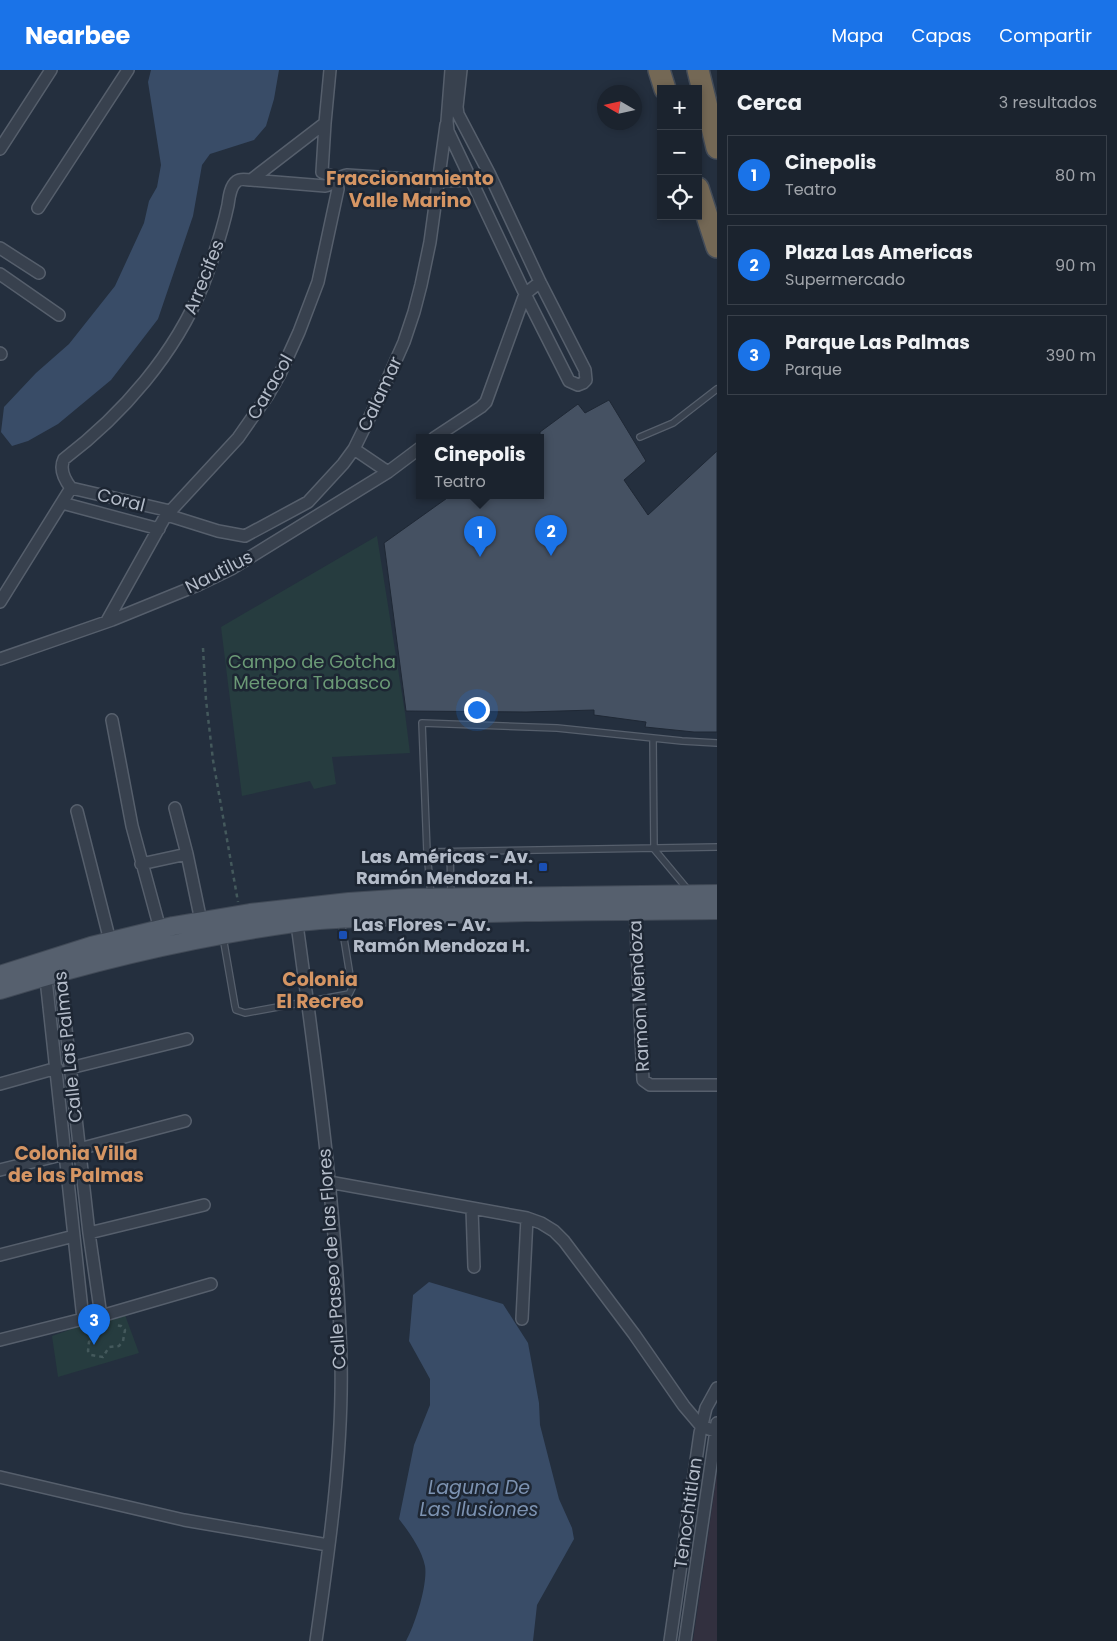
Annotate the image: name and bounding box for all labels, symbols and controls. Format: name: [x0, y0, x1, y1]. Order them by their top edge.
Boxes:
text: Nearbee: [25, 19, 130, 52]
text: Mapa: [831, 23, 884, 48]
text: Capas: [912, 23, 971, 48]
text: Compartir: [999, 23, 1092, 48]
north arrow: [597, 85, 642, 130]
map controls: [657, 85, 702, 220]
button: +: [657, 85, 702, 130]
text: Cerca: [737, 88, 802, 117]
text: 3 resultados: [999, 91, 1097, 114]
button: −: [657, 130, 702, 175]
text: Cinepolis: [785, 149, 876, 176]
text: 1: [751, 164, 757, 187]
text: 80 m: [1055, 164, 1096, 187]
district label: Fraccionamiento Valle Marino: [326, 165, 494, 214]
button: locate: [657, 175, 702, 220]
text: Teatro: [785, 178, 836, 201]
street label: Arrecifes: [177, 236, 230, 318]
text: Plaza Las Americas: [785, 239, 973, 266]
text: 2: [749, 254, 759, 277]
text: 90 m: [1055, 254, 1096, 277]
text: Supermercado: [785, 268, 905, 291]
text: Parque Las Palmas: [785, 329, 970, 356]
text: 3: [749, 344, 759, 367]
text: 390 m: [1046, 344, 1096, 367]
street label: Caracol: [241, 349, 298, 424]
street label: Calamar: [351, 352, 408, 435]
text: Parque: [785, 358, 842, 381]
popup: [416, 434, 544, 499]
text: Cinepolis: [434, 441, 526, 468]
text: Teatro: [434, 470, 486, 493]
street label: Coral: [94, 481, 148, 518]
pin: 2: [535, 515, 567, 556]
pin: 1: [464, 516, 496, 557]
street label: Nautilus: [181, 544, 257, 599]
park label: Campo de Gotcha Meteora Tabasco: [228, 649, 396, 695]
your location: [464, 697, 490, 723]
place label: Las Américas - Av. Ramón Mendoza H.: [356, 844, 533, 890]
marker: Las Américas - Av. Ramón Mendoza H.: [537, 861, 549, 873]
place label: Las Flores - Av. Ramón Mendoza H.: [353, 912, 530, 958]
street label: Ramon Mendoza: [622, 920, 655, 1072]
marker: Las Flores - Av. Ramón Mendoza H.: [337, 929, 349, 941]
district label: Colonia El Recreo: [276, 966, 364, 1015]
street label: Calle Las Palmas: [47, 970, 88, 1124]
district label: Colonia Villa de las Palmas: [8, 1140, 144, 1189]
street label: Calle Paseo de las Flores: [311, 1148, 352, 1370]
pin: 3: [78, 1304, 110, 1345]
street label: Tenochtitlan: [667, 1456, 708, 1570]
water label: Laguna De Las Ilusiones: [420, 1474, 538, 1523]

